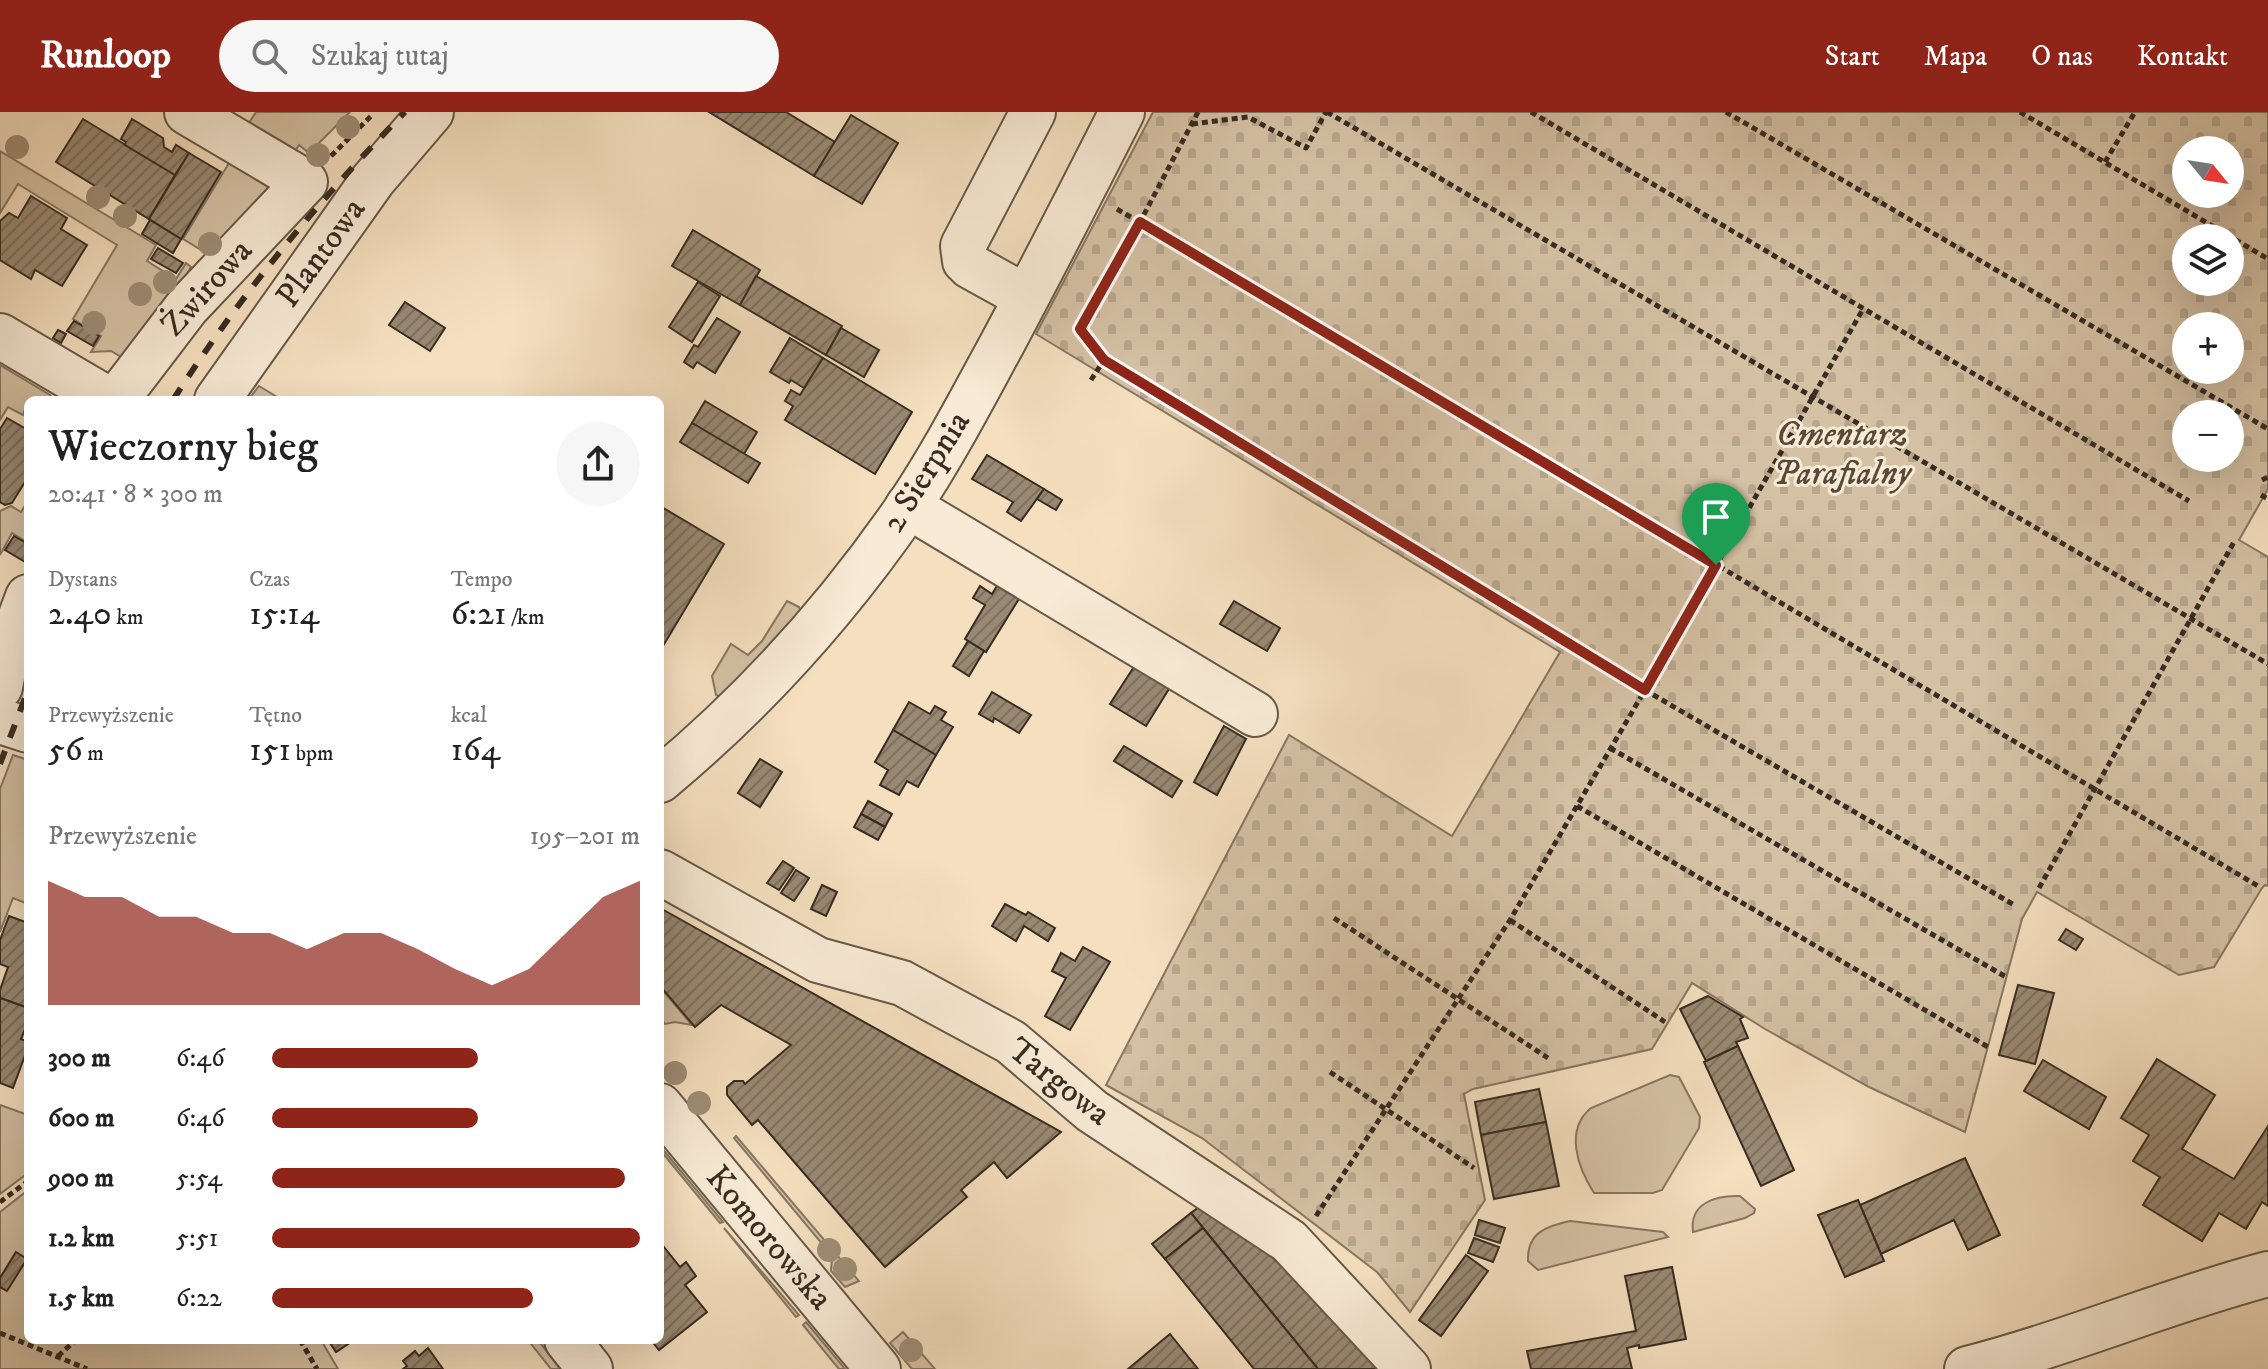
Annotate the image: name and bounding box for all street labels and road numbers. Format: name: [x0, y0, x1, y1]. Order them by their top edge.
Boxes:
street label: Plantowa: [267, 189, 375, 316]
street label: Żwirowa: [152, 230, 262, 345]
street label: 2 Sierpnia: [872, 403, 980, 540]
street label: Targowa: [999, 1029, 1119, 1136]
street label: Komorowska: [697, 1157, 842, 1319]

